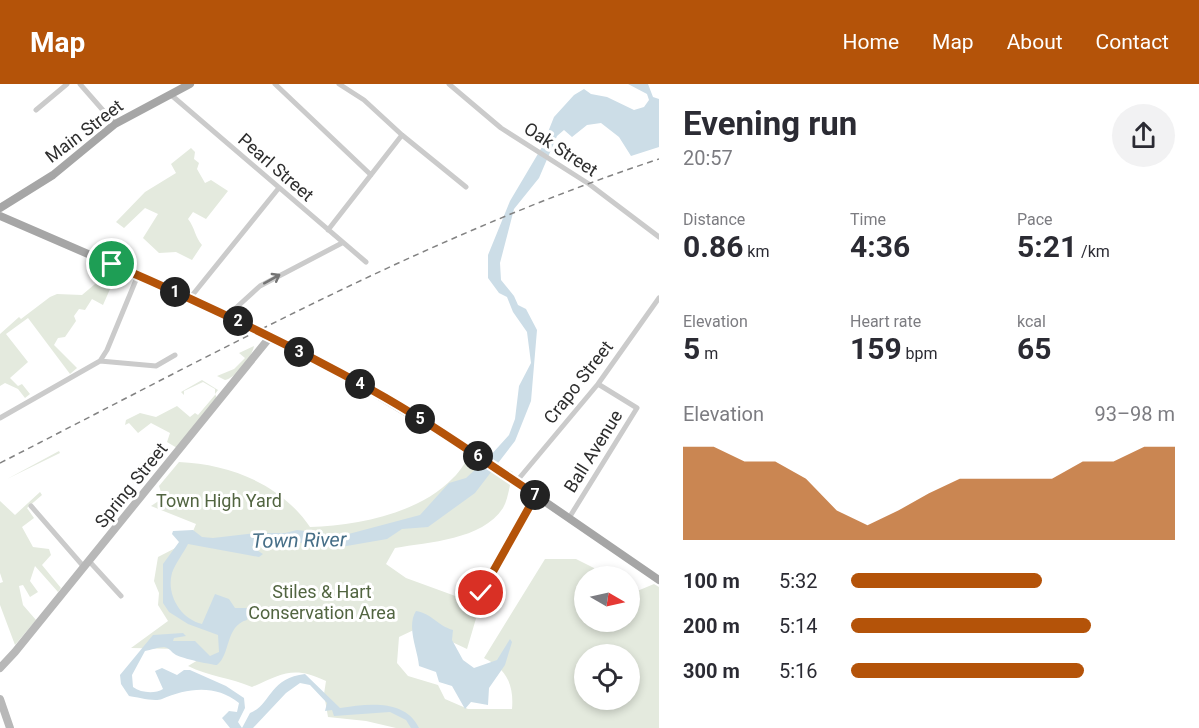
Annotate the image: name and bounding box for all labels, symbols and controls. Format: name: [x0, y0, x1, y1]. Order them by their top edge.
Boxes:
text: Map: [30, 26, 85, 59]
text: Home: [843, 30, 899, 54]
text: Map: [932, 30, 974, 54]
text: About: [1007, 30, 1063, 54]
text: Contact: [1096, 30, 1169, 54]
street label: Main Street: [41, 95, 127, 167]
text: Evening run: [683, 104, 857, 143]
button: share: [1112, 104, 1175, 167]
street label: Oak Street: [520, 118, 602, 181]
street label: Pearl Street: [234, 129, 318, 206]
text: 20:57: [683, 146, 733, 170]
text: Distance: [683, 210, 745, 229]
text: Time: [850, 210, 886, 229]
text: Pace: [1017, 210, 1053, 229]
text: 0.86: [683, 229, 743, 264]
text: 4:36: [850, 229, 910, 264]
text: 5:21: [1017, 229, 1077, 264]
pin: [86, 238, 137, 289]
text: km: [743, 242, 769, 261]
text: /km: [1077, 242, 1110, 261]
icon: arrive: [95, 247, 128, 280]
one-way arrow: [263, 273, 280, 285]
pin: 1: [160, 277, 190, 307]
text: 1: [170, 282, 180, 301]
pin: 2: [223, 306, 253, 336]
text: 2: [233, 311, 243, 330]
text: Elevation: [683, 312, 748, 331]
text: Heart rate: [850, 312, 921, 331]
text: kcal: [1017, 312, 1046, 331]
text: 5: [683, 331, 700, 366]
text: 159: [850, 331, 902, 366]
text: 65: [1017, 331, 1051, 366]
street label: Crapo Street: [539, 336, 617, 428]
pin: 3: [284, 337, 314, 367]
text: 3: [294, 342, 304, 361]
text: m: [700, 344, 718, 363]
text: bpm: [902, 344, 938, 363]
pin: 4: [345, 369, 375, 399]
text: 4: [355, 374, 365, 393]
text: Elevation: [683, 402, 764, 426]
text: 93–98 m: [1094, 402, 1175, 426]
pin: 5: [405, 404, 435, 434]
street label: Ball Avenue: [559, 406, 627, 496]
text: 5: [415, 409, 425, 428]
street label: Spring Street: [90, 438, 172, 532]
pin: 6: [463, 441, 493, 471]
text: 6: [473, 446, 483, 465]
pin: 7: [520, 480, 550, 510]
text: 7: [530, 485, 540, 504]
park label: Town High Yard: [156, 490, 282, 511]
water label: Town River: [251, 527, 348, 553]
north arrow: [574, 566, 640, 632]
map controls: [574, 566, 640, 710]
pin: [455, 567, 506, 618]
text: 100 m: [683, 569, 740, 593]
text: 5:32: [779, 569, 818, 593]
icon: check: [464, 576, 497, 609]
park label: Stiles & Hart Conservation Area: [248, 581, 396, 623]
text: 200 m: [683, 614, 740, 638]
text: 5:14: [779, 614, 818, 638]
button: locate: [574, 644, 640, 710]
text: 300 m: [683, 659, 740, 683]
text: 5:16: [779, 659, 818, 683]

